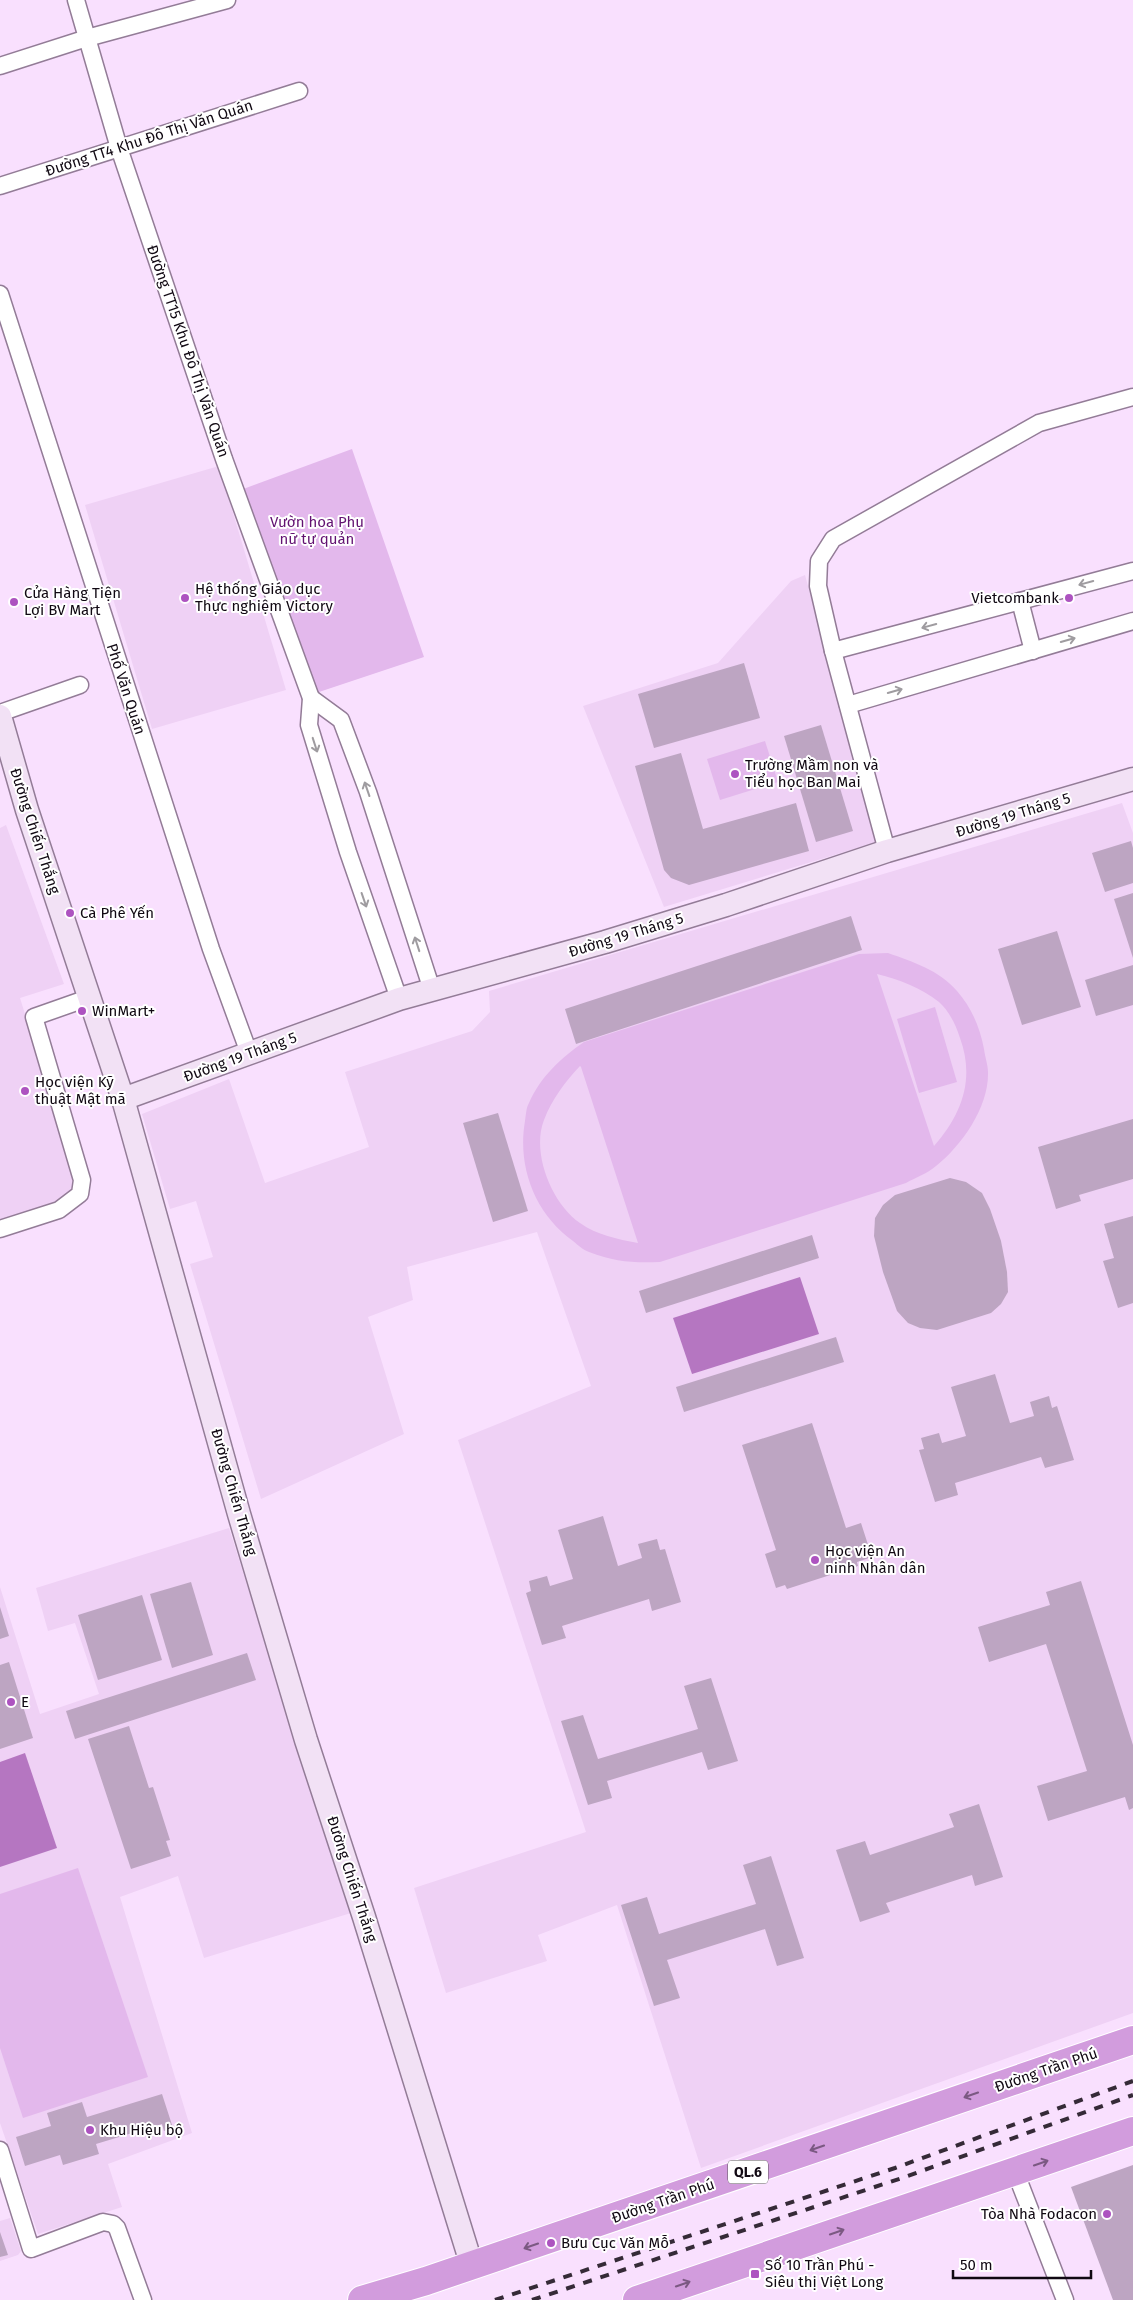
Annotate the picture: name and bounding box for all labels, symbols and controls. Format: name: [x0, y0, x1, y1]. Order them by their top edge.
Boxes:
street label: Đường TT4 Khu Đô Thị Văn Quán: [43, 96, 255, 180]
street label: Đường TT15 Khu Đô Thị Văn Quán: [143, 242, 233, 460]
park label: Vườn hoa Phụ nữ tự quản: [270, 513, 364, 548]
one-way arrow: [1078, 579, 1094, 588]
place label: Hệ thống Giáo dục Thực nghiệm Victory: [195, 580, 334, 615]
place label: Cửa Hàng Tiện Lợi BV Mart: [24, 584, 121, 619]
place label: Vietcombank: [971, 589, 1059, 607]
marker: Hệ thống Giáo dục Thực nghiệm Victory: [179, 592, 191, 604]
marker: Vietcombank: [1063, 592, 1075, 604]
marker: Cửa Hàng Tiện Lợi BV Mart: [8, 596, 20, 608]
one-way arrow: [921, 621, 937, 631]
one-way arrow: [1060, 635, 1076, 645]
street label: Phố Văn Quán: [103, 641, 149, 737]
one-way arrow: [887, 686, 903, 696]
one-way arrow: [311, 737, 320, 753]
place label: Trường Mầm non và Tiểu học Ban Mai: [745, 756, 879, 791]
street label: Đường Chiến Thắng: [6, 766, 64, 897]
marker: Trường Mầm non và Tiểu học Ban Mai: [729, 768, 741, 780]
one-way arrow: [361, 781, 371, 797]
street label: Đường 19 Tháng 5: [953, 789, 1073, 841]
one-way arrow: [360, 892, 370, 908]
place label: Cà Phê Yến: [80, 904, 154, 922]
marker: Cà Phê Yến: [64, 907, 76, 919]
street label: Đường 19 Tháng 5: [566, 909, 686, 961]
one-way arrow: [412, 936, 422, 952]
place label: WinMart+: [92, 1002, 155, 1020]
marker: WinMart+: [76, 1005, 88, 1017]
street label: Đường 19 Tháng 5: [181, 1028, 299, 1086]
place label: Học viện Kỹ thuật Mật mã: [35, 1073, 126, 1108]
marker: Học viện Kỹ thuật Mật mã: [19, 1085, 31, 1097]
street label: Đường Chiến Thắng: [207, 1426, 261, 1558]
place label: Học viện An ninh Nhân dân: [825, 1542, 925, 1577]
marker: Học viện An ninh Nhân dân: [809, 1554, 821, 1566]
place label: E: [21, 1693, 29, 1711]
marker: E: [5, 1696, 17, 1708]
street label: Đường Chiến Thắng: [323, 1814, 381, 1945]
street label: Đường Trần Phú: [992, 2044, 1100, 2096]
one-way arrow: [963, 2091, 979, 2101]
place label: Khu Hiệu bộ: [100, 2121, 183, 2139]
marker: Khu Hiệu bộ: [84, 2124, 96, 2136]
one-way arrow: [810, 2144, 825, 2153]
one-way arrow: [1032, 2157, 1048, 2167]
road number: QL.6: [728, 2160, 768, 2184]
street label: Đường Trần Phú: [609, 2175, 717, 2227]
place label: Tòa Nhà Fodacon: [981, 2205, 1097, 2223]
marker: Tòa Nhà Fodacon: [1101, 2208, 1113, 2220]
one-way arrow: [829, 2227, 844, 2236]
place label: Bưu Cục Văn Mỗ: [561, 2234, 669, 2252]
marker: Bưu Cục Văn Mỗ: [545, 2237, 557, 2249]
one-way arrow: [523, 2241, 539, 2251]
scale bar: [953, 2248, 1090, 2280]
place label: Số 10 Trần Phú - Siêu thị Việt Long: [765, 2256, 883, 2291]
text: 50 m: [960, 2256, 993, 2274]
marker: Số 10 Trần Phú - Siêu thị Việt Long: [749, 2268, 761, 2280]
one-way arrow: [675, 2279, 691, 2288]

